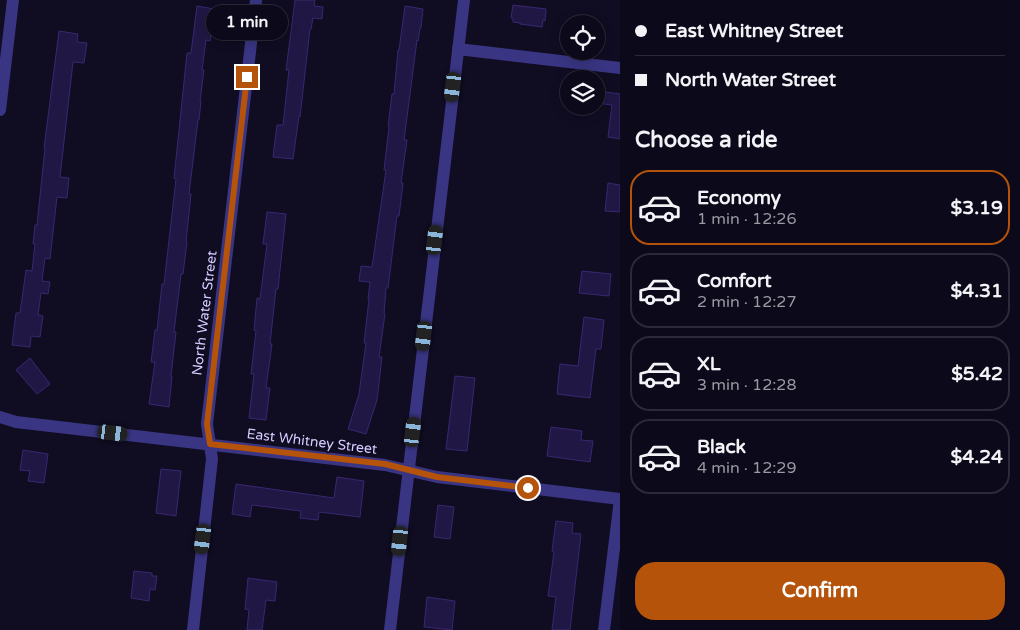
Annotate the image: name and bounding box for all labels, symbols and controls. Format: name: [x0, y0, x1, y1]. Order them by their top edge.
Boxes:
callout: 1 min: [206, 5, 288, 40]
text: 1 min: [226, 12, 268, 32]
map controls: [560, 15, 605, 115]
button: locate: [560, 15, 605, 60]
text: East Whitney Street: [665, 20, 843, 42]
route end: [236, 66, 258, 88]
text: North Water Street: [665, 69, 836, 91]
button: layers: [560, 70, 605, 115]
car: [443, 71, 462, 103]
text: Choose a ride: [635, 127, 778, 153]
icon: car: [637, 185, 682, 230]
text: Economy: [697, 187, 781, 209]
text: $3.19: [951, 197, 1003, 219]
text: 1 min · 12:26: [697, 209, 796, 229]
car: [425, 224, 444, 256]
street label: North Water Street: [188, 249, 221, 377]
icon: car: [637, 268, 682, 313]
text: Comfort: [697, 270, 771, 292]
text: $4.31: [951, 280, 1003, 302]
text: 2 min · 12:27: [697, 292, 796, 312]
car: [414, 320, 433, 352]
icon: car: [637, 351, 682, 396]
text: XL: [697, 353, 721, 375]
text: $5.42: [951, 363, 1003, 385]
text: 3 min · 12:28: [697, 375, 796, 395]
car: [403, 416, 422, 448]
car: [97, 424, 128, 442]
street label: East Whitney Street: [246, 425, 379, 458]
icon: car: [637, 434, 682, 479]
text: Black: [697, 436, 746, 458]
text: $4.24: [951, 446, 1003, 468]
text: 4 min · 12:29: [697, 458, 796, 478]
route start: [517, 477, 539, 499]
car: [193, 523, 212, 555]
car: [390, 525, 409, 557]
button: Confirm: [635, 562, 1005, 620]

